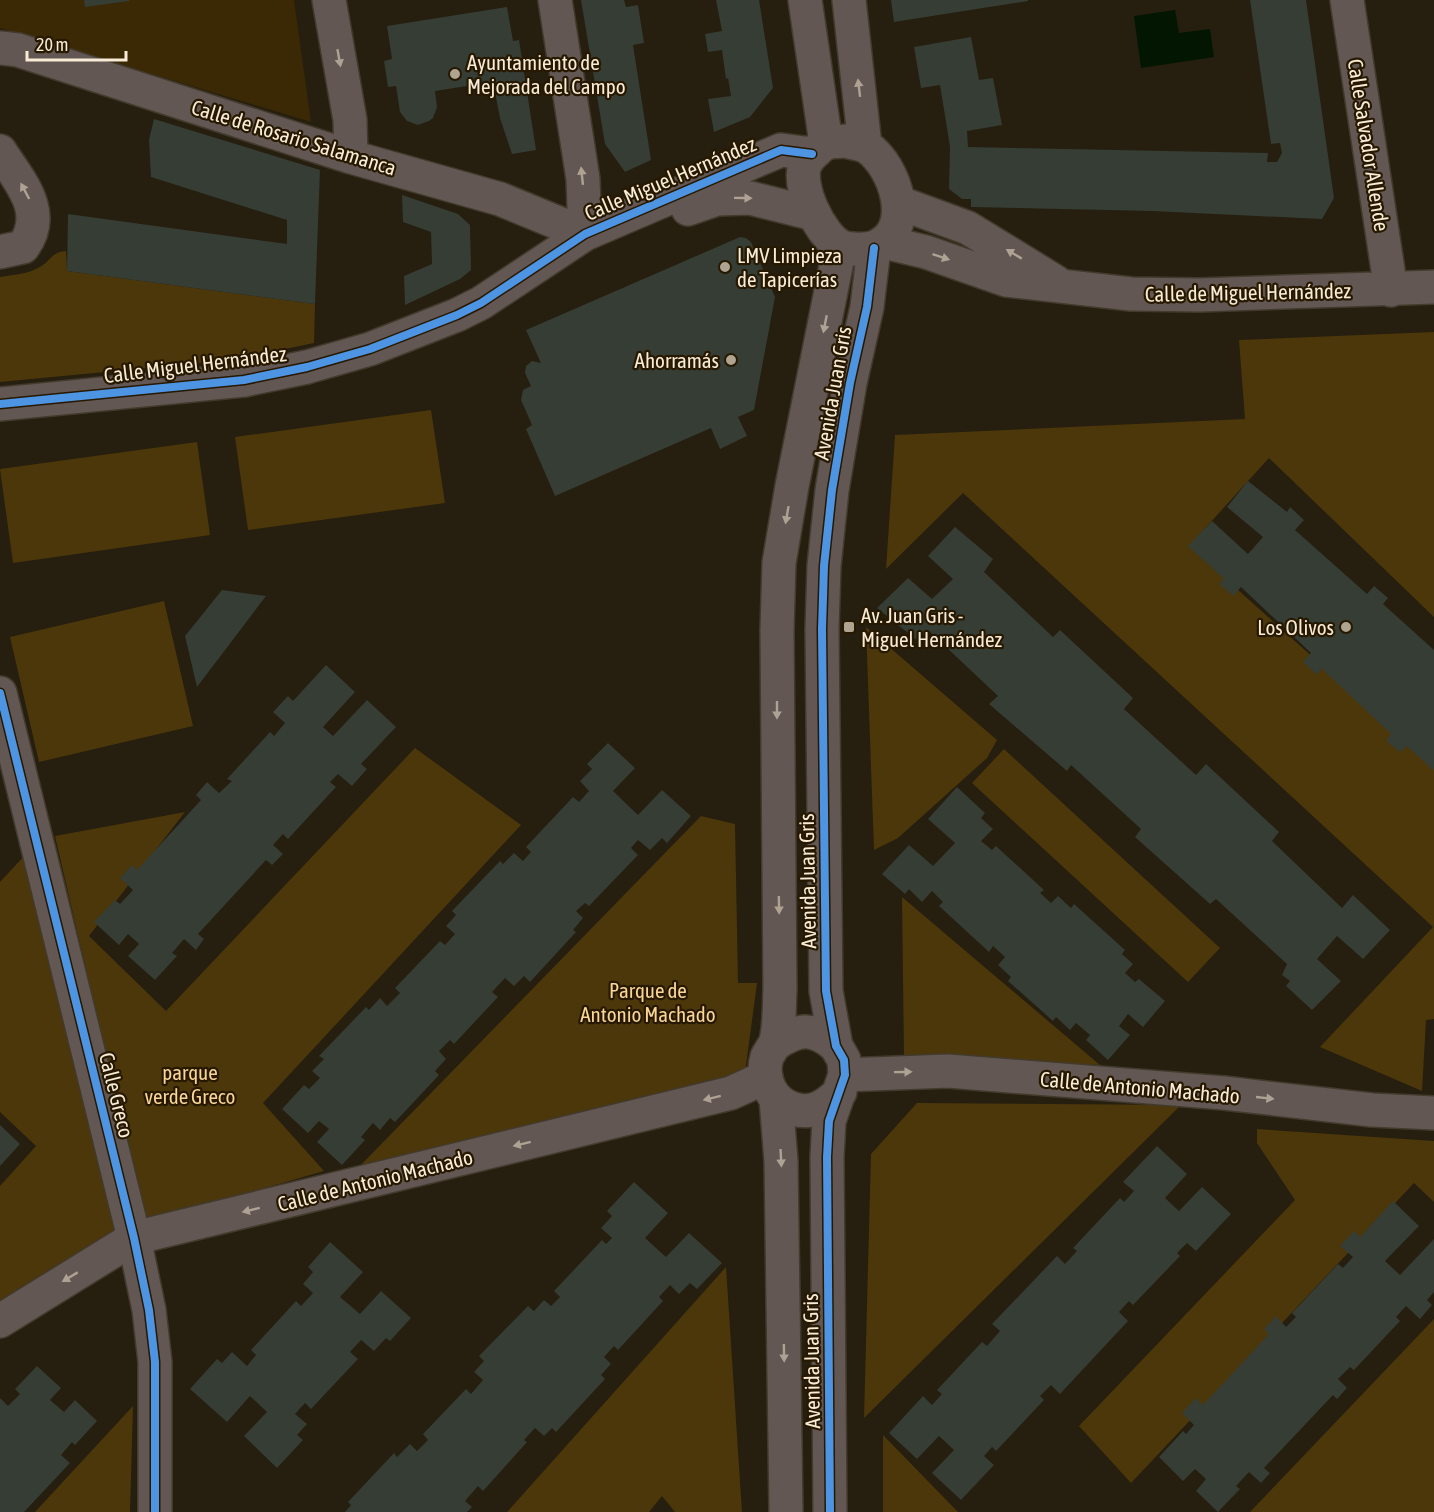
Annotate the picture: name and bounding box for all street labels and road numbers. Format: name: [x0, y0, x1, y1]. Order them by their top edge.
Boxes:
street label: Calle Salvador Allende: [1344, 57, 1394, 233]
street label: Calle de Rosario Salamanca: [189, 94, 399, 180]
street label: Calle Miguel Hernández: [581, 131, 760, 225]
street label: Calle de Miguel Hernández: [1145, 278, 1352, 306]
street label: Avenida Juan Gris: [808, 324, 856, 462]
street label: Calle Miguel Hernández: [102, 341, 288, 387]
street label: Avenida Juan Gris: [794, 813, 820, 949]
street label: Calle Greco: [95, 1050, 139, 1140]
street label: Calle de Antonio Machado: [1039, 1066, 1241, 1108]
street label: Calle de Antonio Machado: [275, 1144, 475, 1216]
street label: Avenida Juan Gris: [798, 1293, 824, 1429]

